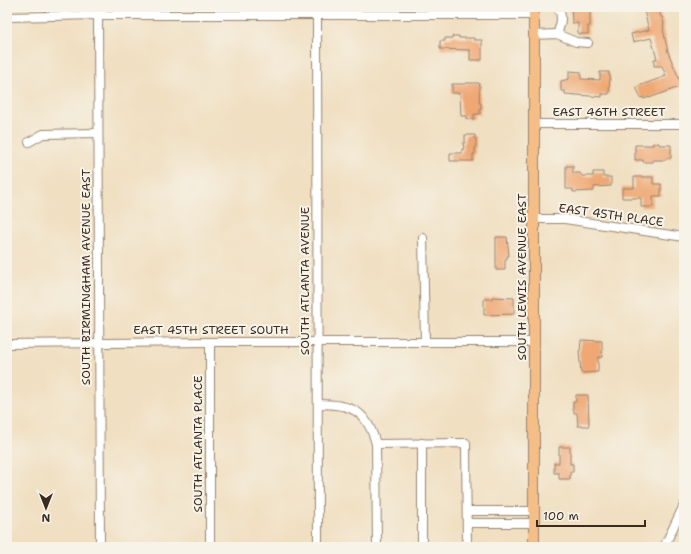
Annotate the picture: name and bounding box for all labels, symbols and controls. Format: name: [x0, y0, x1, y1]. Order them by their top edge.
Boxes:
street label: EAST 46TH STREET: [552, 104, 666, 120]
street label: SOUTH BIRMINGHAM AVENUE EAST: [78, 168, 94, 385]
street label: SOUTH LEWIS AVENUE EAST: [514, 193, 530, 361]
street label: EAST 45TH PLACE: [558, 200, 664, 230]
street label: SOUTH ATLANTA AVENUE: [297, 207, 313, 355]
street label: EAST 45TH STREET SOUTH: [133, 322, 289, 338]
street label: SOUTH ATLANTA PLACE: [190, 375, 206, 513]
north arrow: [26, 488, 66, 528]
scale bar: [537, 502, 645, 528]
text: 100 m: [543, 508, 579, 524]
text: N: [41, 510, 50, 525]

